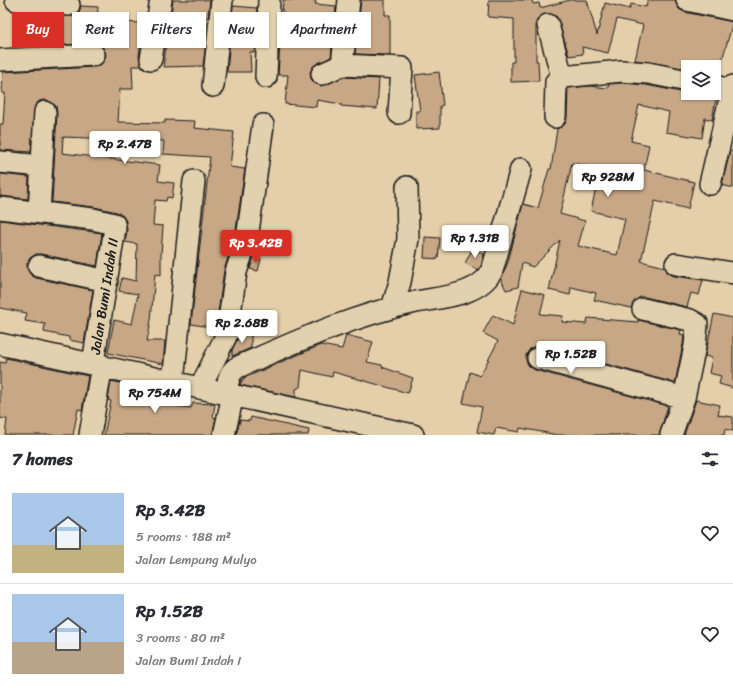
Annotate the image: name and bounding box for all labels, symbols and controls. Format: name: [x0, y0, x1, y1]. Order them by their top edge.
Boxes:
chip: Buy: [12, 12, 64, 48]
chip: Rent: [72, 12, 129, 48]
chip: Filters: [137, 12, 206, 48]
chip: New: [214, 12, 269, 48]
chip: Apartment: [277, 12, 371, 48]
map controls: [681, 60, 721, 100]
button: layers: [681, 60, 721, 100]
pin: Rp 2.47B: [84, 131, 166, 165]
text: Rp 2.47B: [98, 132, 152, 155]
pin: Rp 928M: [571, 164, 645, 198]
text: Rp 928M: [582, 165, 634, 188]
pin: Rp 1.31B: [434, 225, 516, 259]
text: Rp 1.31B: [451, 226, 499, 249]
pin: Rp 3.42B: [215, 230, 297, 264]
text: Rp 3.42B: [229, 231, 283, 254]
street label: Jalan Bumi Indah II: [83, 235, 126, 357]
pin: Rp 2.68B: [201, 310, 283, 344]
text: Rp 2.68B: [216, 311, 269, 334]
pin: Rp 1.52B: [530, 341, 612, 375]
text: Rp 1.52B: [545, 342, 597, 365]
pin: Rp 754M: [118, 380, 192, 414]
text: Rp 754M: [129, 381, 181, 404]
text: 7 homes: [12, 444, 72, 474]
icon: filters: [699, 448, 721, 470]
text: Rp 3.42B: [136, 495, 205, 525]
icon: home: [44, 509, 92, 557]
icon: heart: [699, 522, 721, 544]
text: 5 rooms · 188 m²: [136, 525, 231, 548]
text: Jalan Lempung Mulyo: [136, 548, 257, 571]
text: Rp 1.52B: [136, 596, 203, 626]
icon: home: [44, 610, 92, 658]
icon: heart: [699, 623, 721, 645]
text: 3 rooms · 80 m²: [136, 626, 225, 649]
text: Jalan Bumi Indah I: [136, 649, 241, 672]

